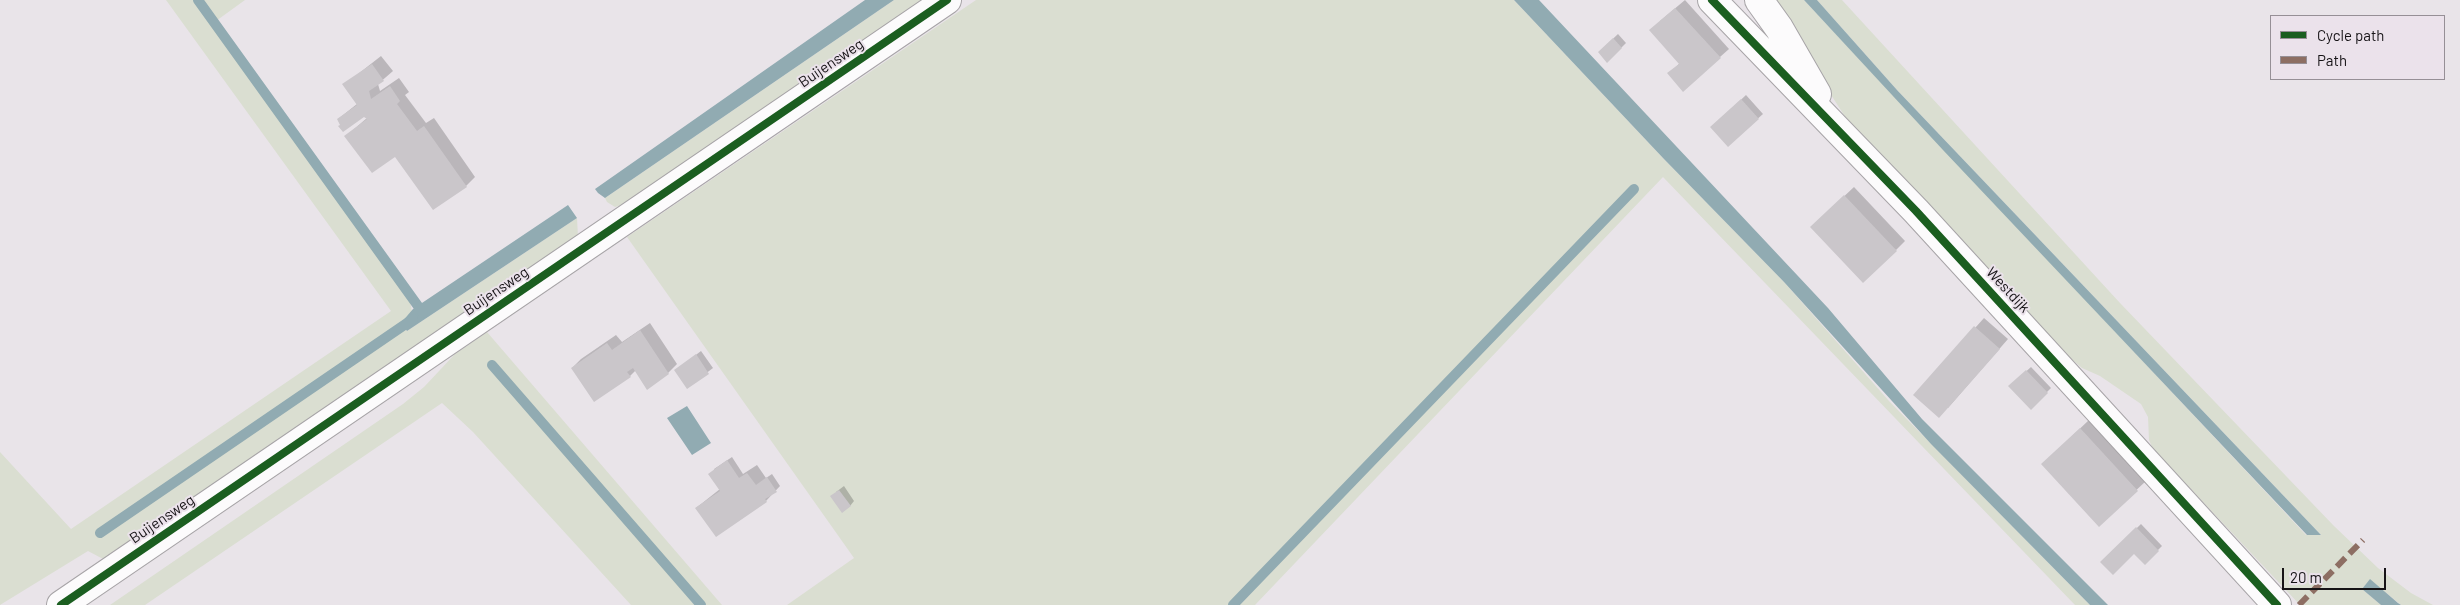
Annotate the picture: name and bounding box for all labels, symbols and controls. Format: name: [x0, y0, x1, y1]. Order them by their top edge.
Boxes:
legend: [2270, 15, 2445, 80]
text: Cycle path: [2317, 26, 2384, 44]
street label: Buijensweg: [795, 35, 867, 91]
text: Path: [2317, 51, 2347, 69]
street label: Buijensweg: [460, 263, 532, 319]
street label: Westdijk: [1982, 263, 2034, 317]
street label: Buijensweg: [126, 491, 198, 547]
scale bar: [2285, 558, 2389, 590]
text: 20 m: [2290, 568, 2322, 586]

